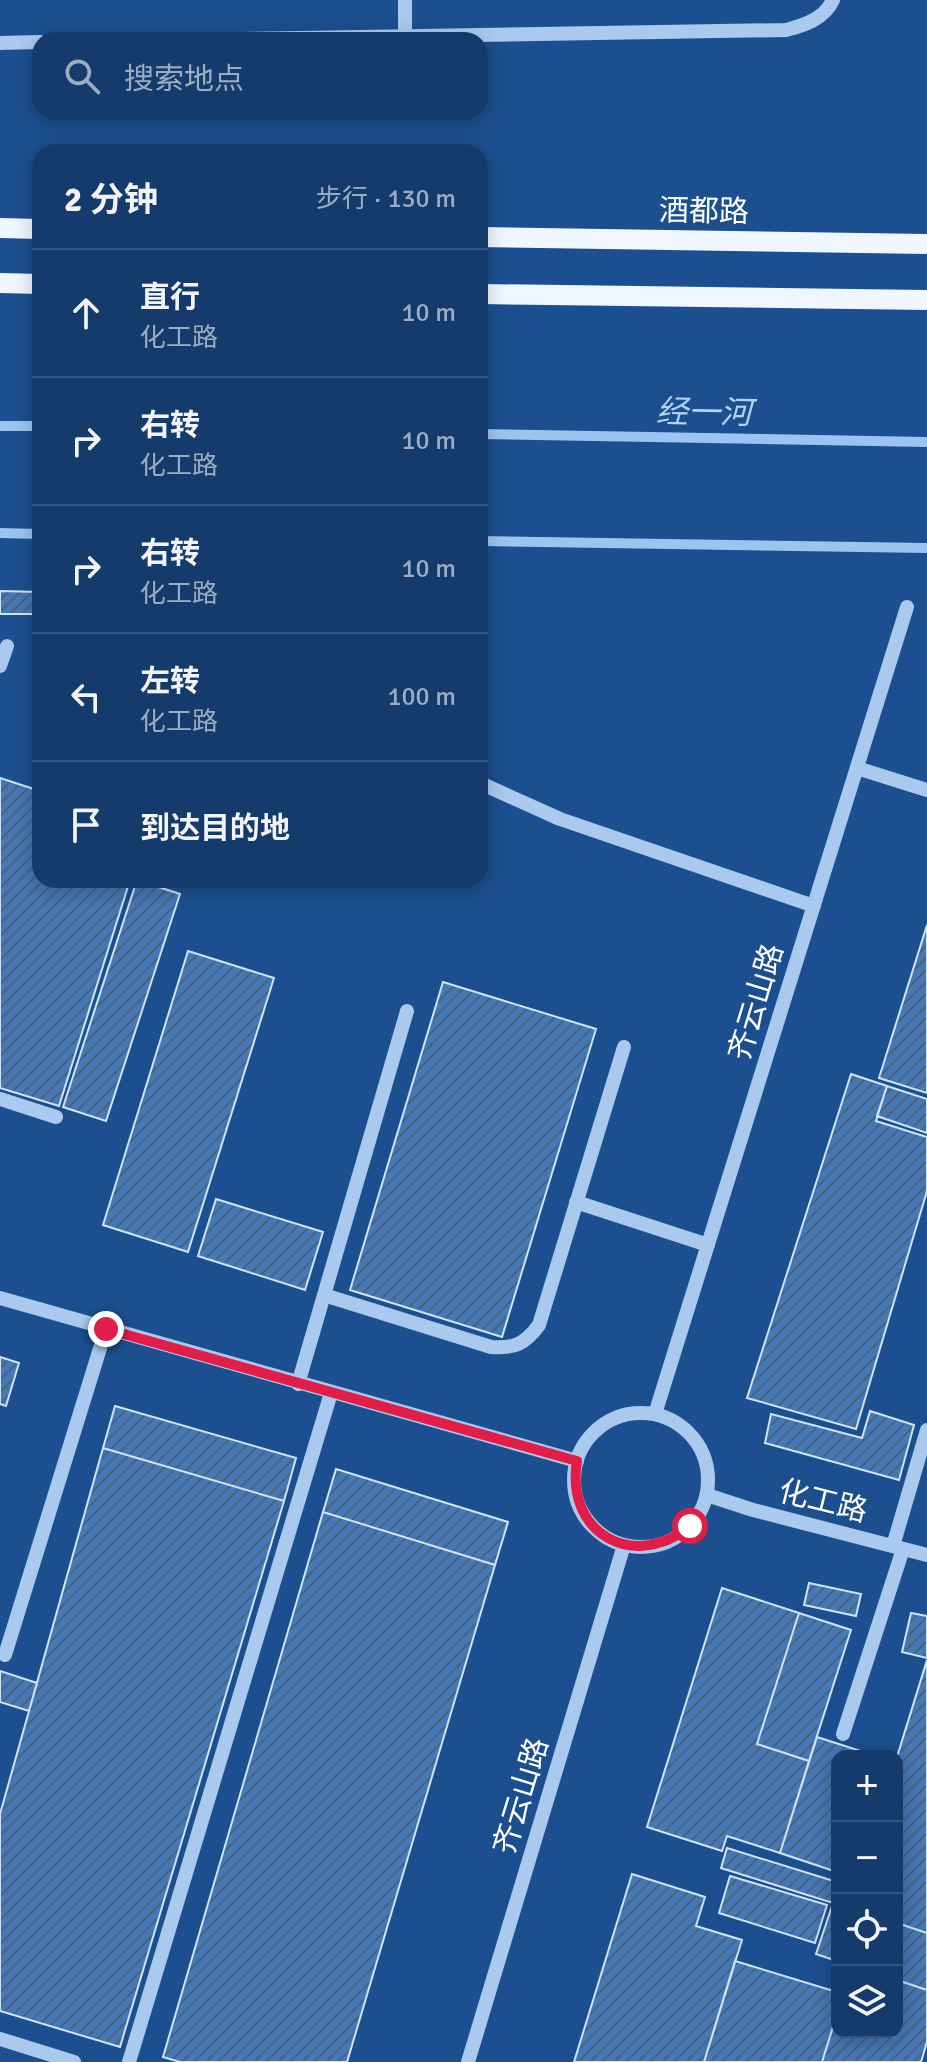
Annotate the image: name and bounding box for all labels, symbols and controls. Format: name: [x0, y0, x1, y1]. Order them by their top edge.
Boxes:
search box: [32, 32, 488, 120]
icon: search: [60, 54, 104, 98]
text: 搜索地点: [124, 61, 244, 98]
text: 2 分钟: [64, 179, 158, 221]
text: 步行 · 130 m: [316, 183, 456, 215]
street label: 酒都路: [659, 192, 749, 231]
text: 直行: [140, 279, 200, 316]
icon: ahead: [64, 291, 108, 335]
text: 10 m: [401, 297, 456, 329]
text: 化工路: [140, 322, 218, 354]
water label: 经一河: [656, 392, 758, 433]
text: 右转: [140, 407, 200, 444]
icon: right: [64, 419, 108, 463]
text: 10 m: [401, 425, 456, 457]
text: 化工路: [140, 450, 218, 482]
text: 右转: [140, 535, 200, 572]
icon: right: [64, 547, 108, 591]
text: 10 m: [401, 553, 456, 585]
text: 化工路: [140, 578, 218, 610]
text: 左转: [140, 663, 200, 700]
icon: left: [64, 675, 108, 719]
text: 100 m: [387, 681, 456, 713]
text: 化工路: [140, 706, 218, 738]
icon: arrive: [64, 803, 108, 847]
text: 到达目的地: [140, 810, 290, 847]
street label: 齐云山路: [721, 939, 792, 1065]
route end: [88, 1311, 124, 1347]
street label: 化工路: [775, 1473, 871, 1530]
route start: [672, 1508, 708, 1544]
street label: 齐云山路: [486, 1733, 557, 1859]
map controls: [831, 1750, 903, 2038]
button: +: [831, 1750, 903, 1822]
button: −: [831, 1822, 903, 1894]
button: locate: [831, 1894, 903, 1966]
button: layers: [831, 1966, 903, 2038]

